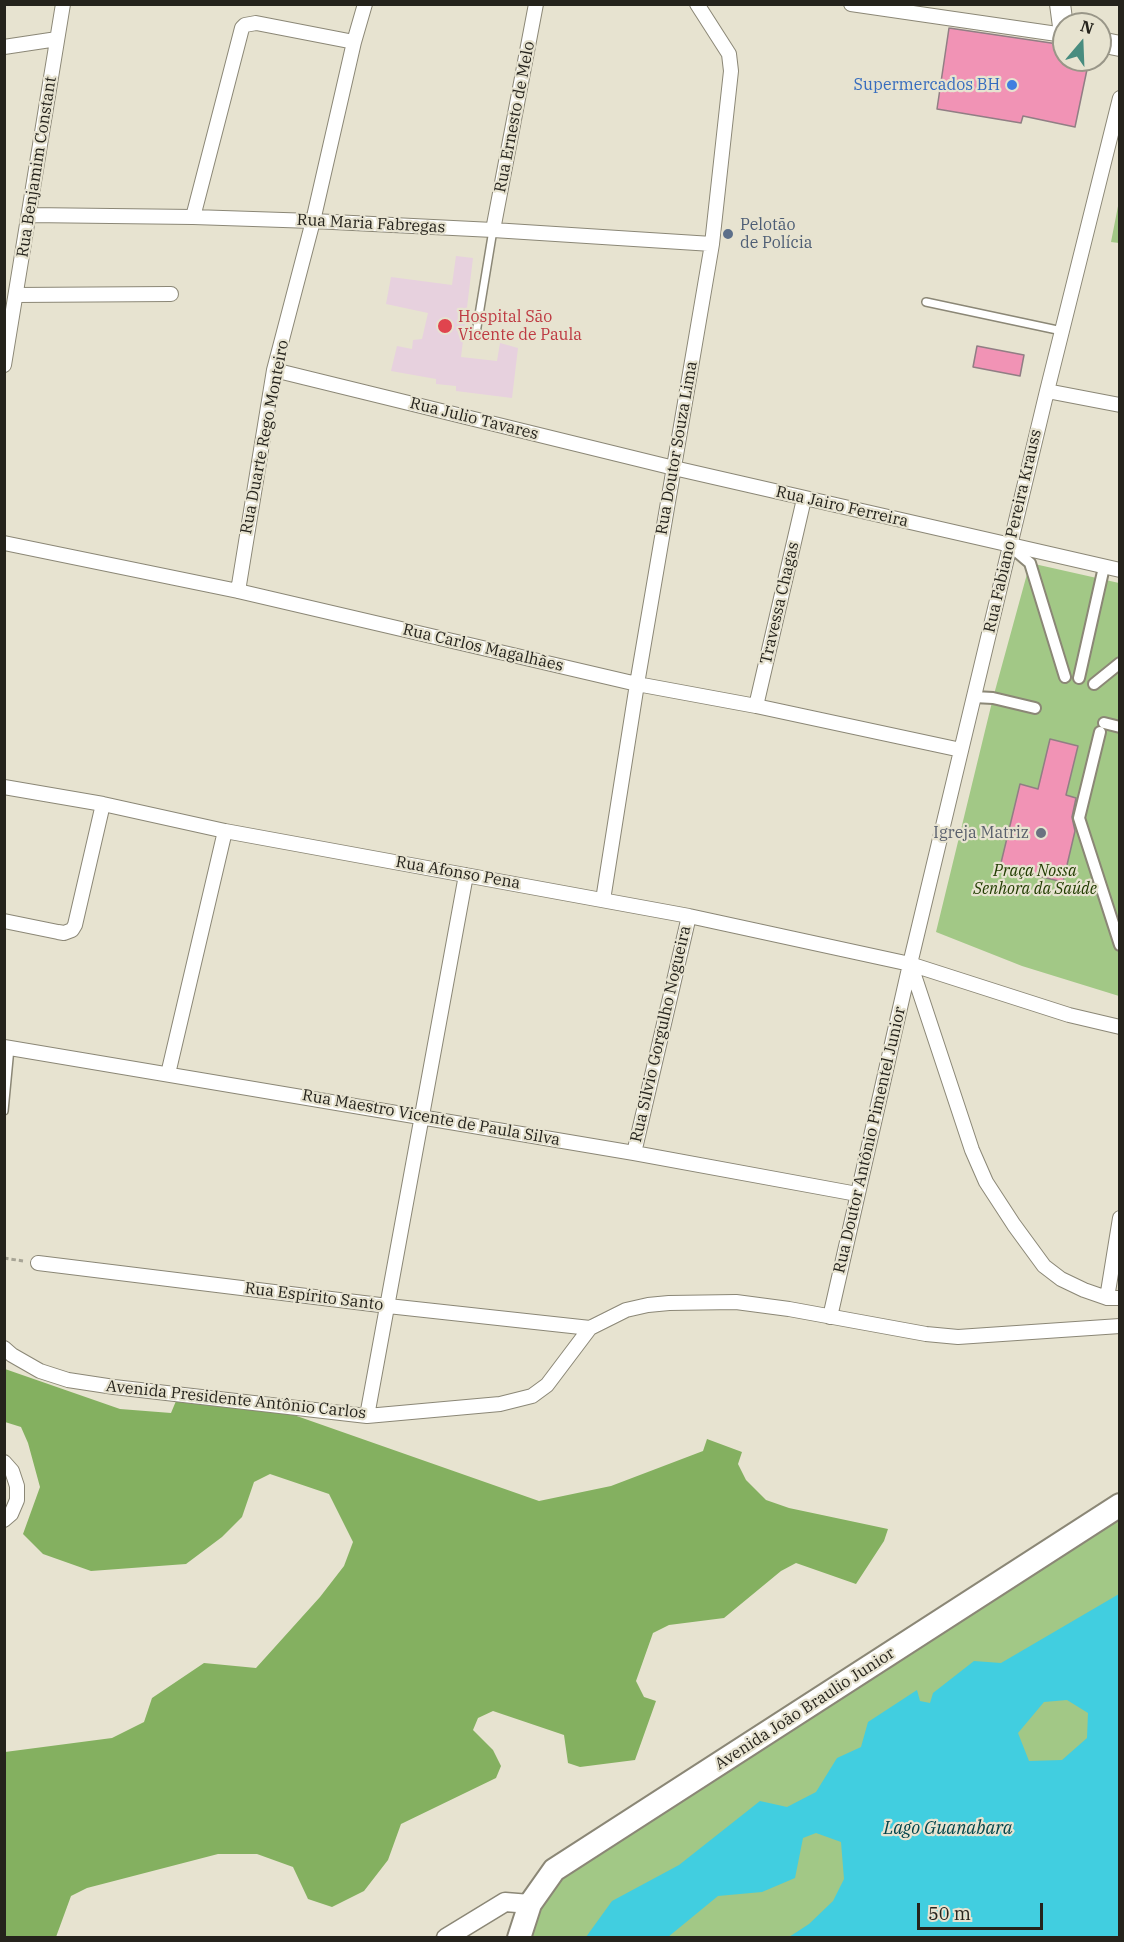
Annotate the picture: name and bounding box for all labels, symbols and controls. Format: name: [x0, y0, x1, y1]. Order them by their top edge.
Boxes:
north arrow: [1052, 12, 1112, 72]
text: N: [1078, 15, 1096, 38]
street label: Rua Ernesto de Melo: [491, 40, 539, 194]
street label: Rua Benjamim Constant: [13, 75, 61, 259]
place label: Supermercados BH: [854, 75, 1000, 95]
marker: Supermercados BH: [1005, 78, 1019, 92]
street label: Rua Maria Fabregas: [296, 211, 446, 237]
place label: Pelotão de Polícia: [740, 215, 813, 253]
marker: Pelotão de Polícia: [721, 227, 735, 241]
place label: Hospital São Vicente de Paula: [458, 307, 582, 345]
marker: Hospital São Vicente de Paula: [436, 317, 454, 335]
street label: Rua Duarte Rego Monteiro: [237, 338, 293, 536]
street label: Rua Doutor Souza Lima: [652, 360, 702, 536]
street label: Rua Julio Tavares: [408, 394, 540, 444]
street label: Rua Fabiano Pereira Krauss: [980, 427, 1046, 635]
street label: Rua Jairo Ferreira: [774, 482, 910, 532]
street label: Travessa Chagas: [757, 540, 803, 666]
street label: Rua Carlos Magalhães: [401, 620, 565, 676]
place label: Igreja Matriz: [933, 823, 1029, 843]
marker: Igreja Matriz: [1034, 826, 1048, 840]
street label: Rua Afonso Pena: [394, 853, 522, 893]
park label: Praça Nossa Senhora da Saúde: [973, 861, 1097, 899]
street label: Rua Silvio Gorgulho Nogueira: [627, 924, 695, 1144]
street label: Rua Doutor Antônio Pimentel Junior: [830, 1005, 910, 1275]
street label: Rua Maestro Vicente de Paula Silva: [301, 1086, 561, 1150]
street label: Rua Espírito Santo: [244, 1279, 384, 1315]
street label: Avenida Presidente Antônio Carlos: [105, 1377, 367, 1423]
street label: Avenida João Braulio Junior: [712, 1644, 898, 1774]
water label: Lago Guanabara: [883, 1818, 1013, 1840]
scale bar: [920, 1891, 1046, 1929]
text: 50 m: [928, 1902, 971, 1925]

